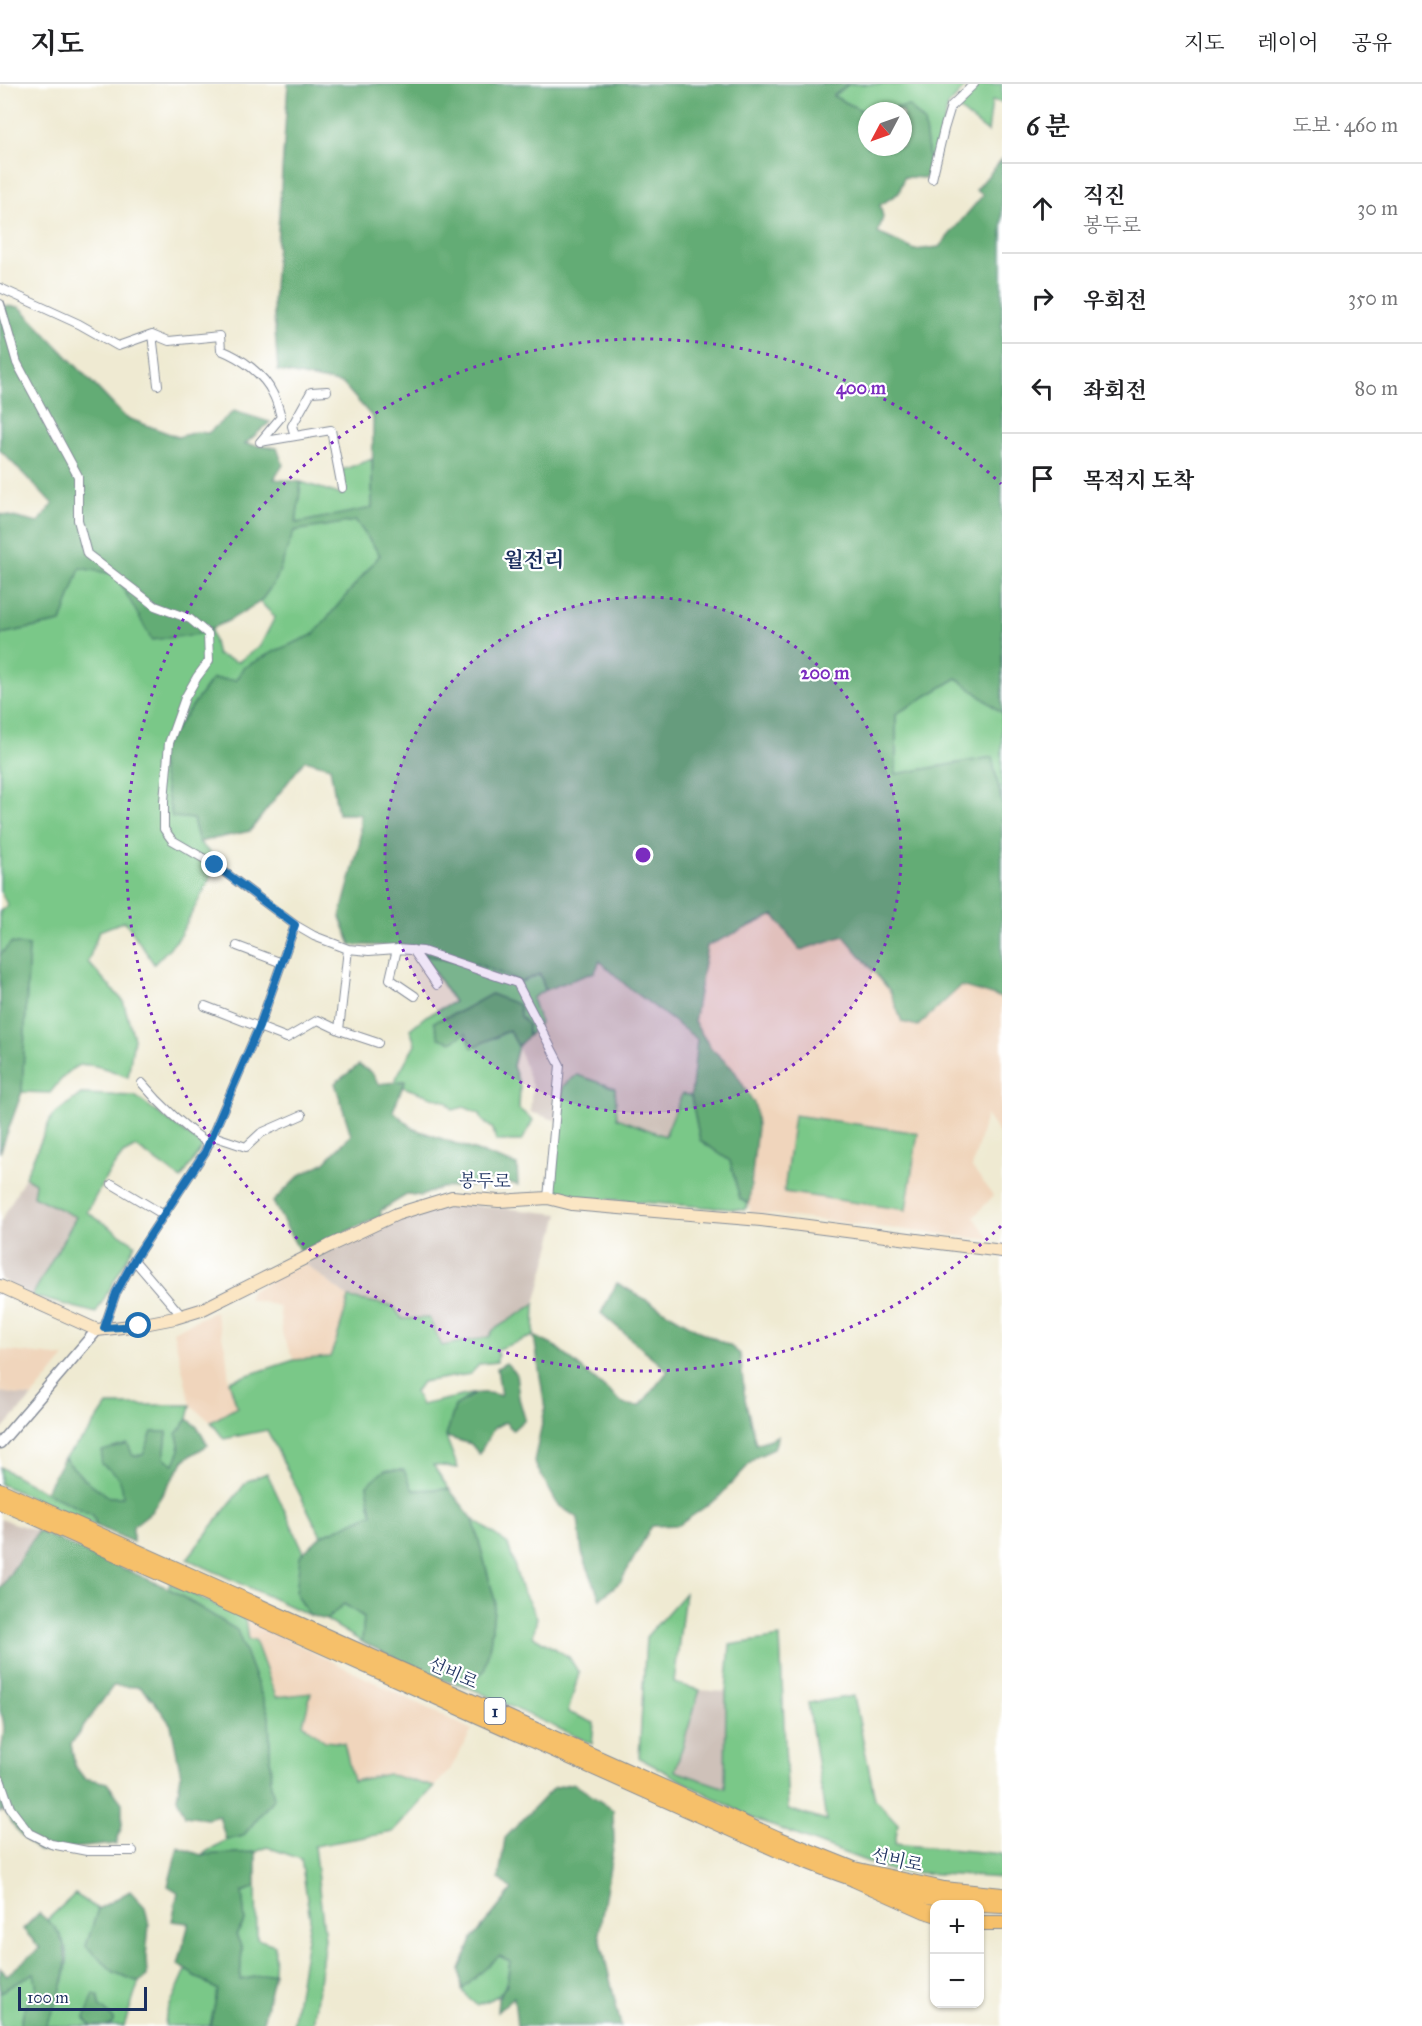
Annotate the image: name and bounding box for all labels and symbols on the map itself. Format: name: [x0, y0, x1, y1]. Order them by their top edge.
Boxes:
north arrow: [858, 102, 912, 156]
text: 400 m: [836, 377, 887, 400]
district label: 월전리: [504, 547, 564, 573]
text: 200 m: [801, 662, 850, 684]
centre of rings: [633, 845, 653, 865]
route end: [201, 851, 227, 877]
street label: 봉두로: [459, 1170, 511, 1192]
route start: [125, 1312, 151, 1338]
street label: 선비로: [425, 1652, 481, 1694]
road number: 1: [484, 1698, 506, 1724]
street label: 선비로: [869, 1843, 925, 1877]
scale bar: [18, 1984, 147, 2012]

